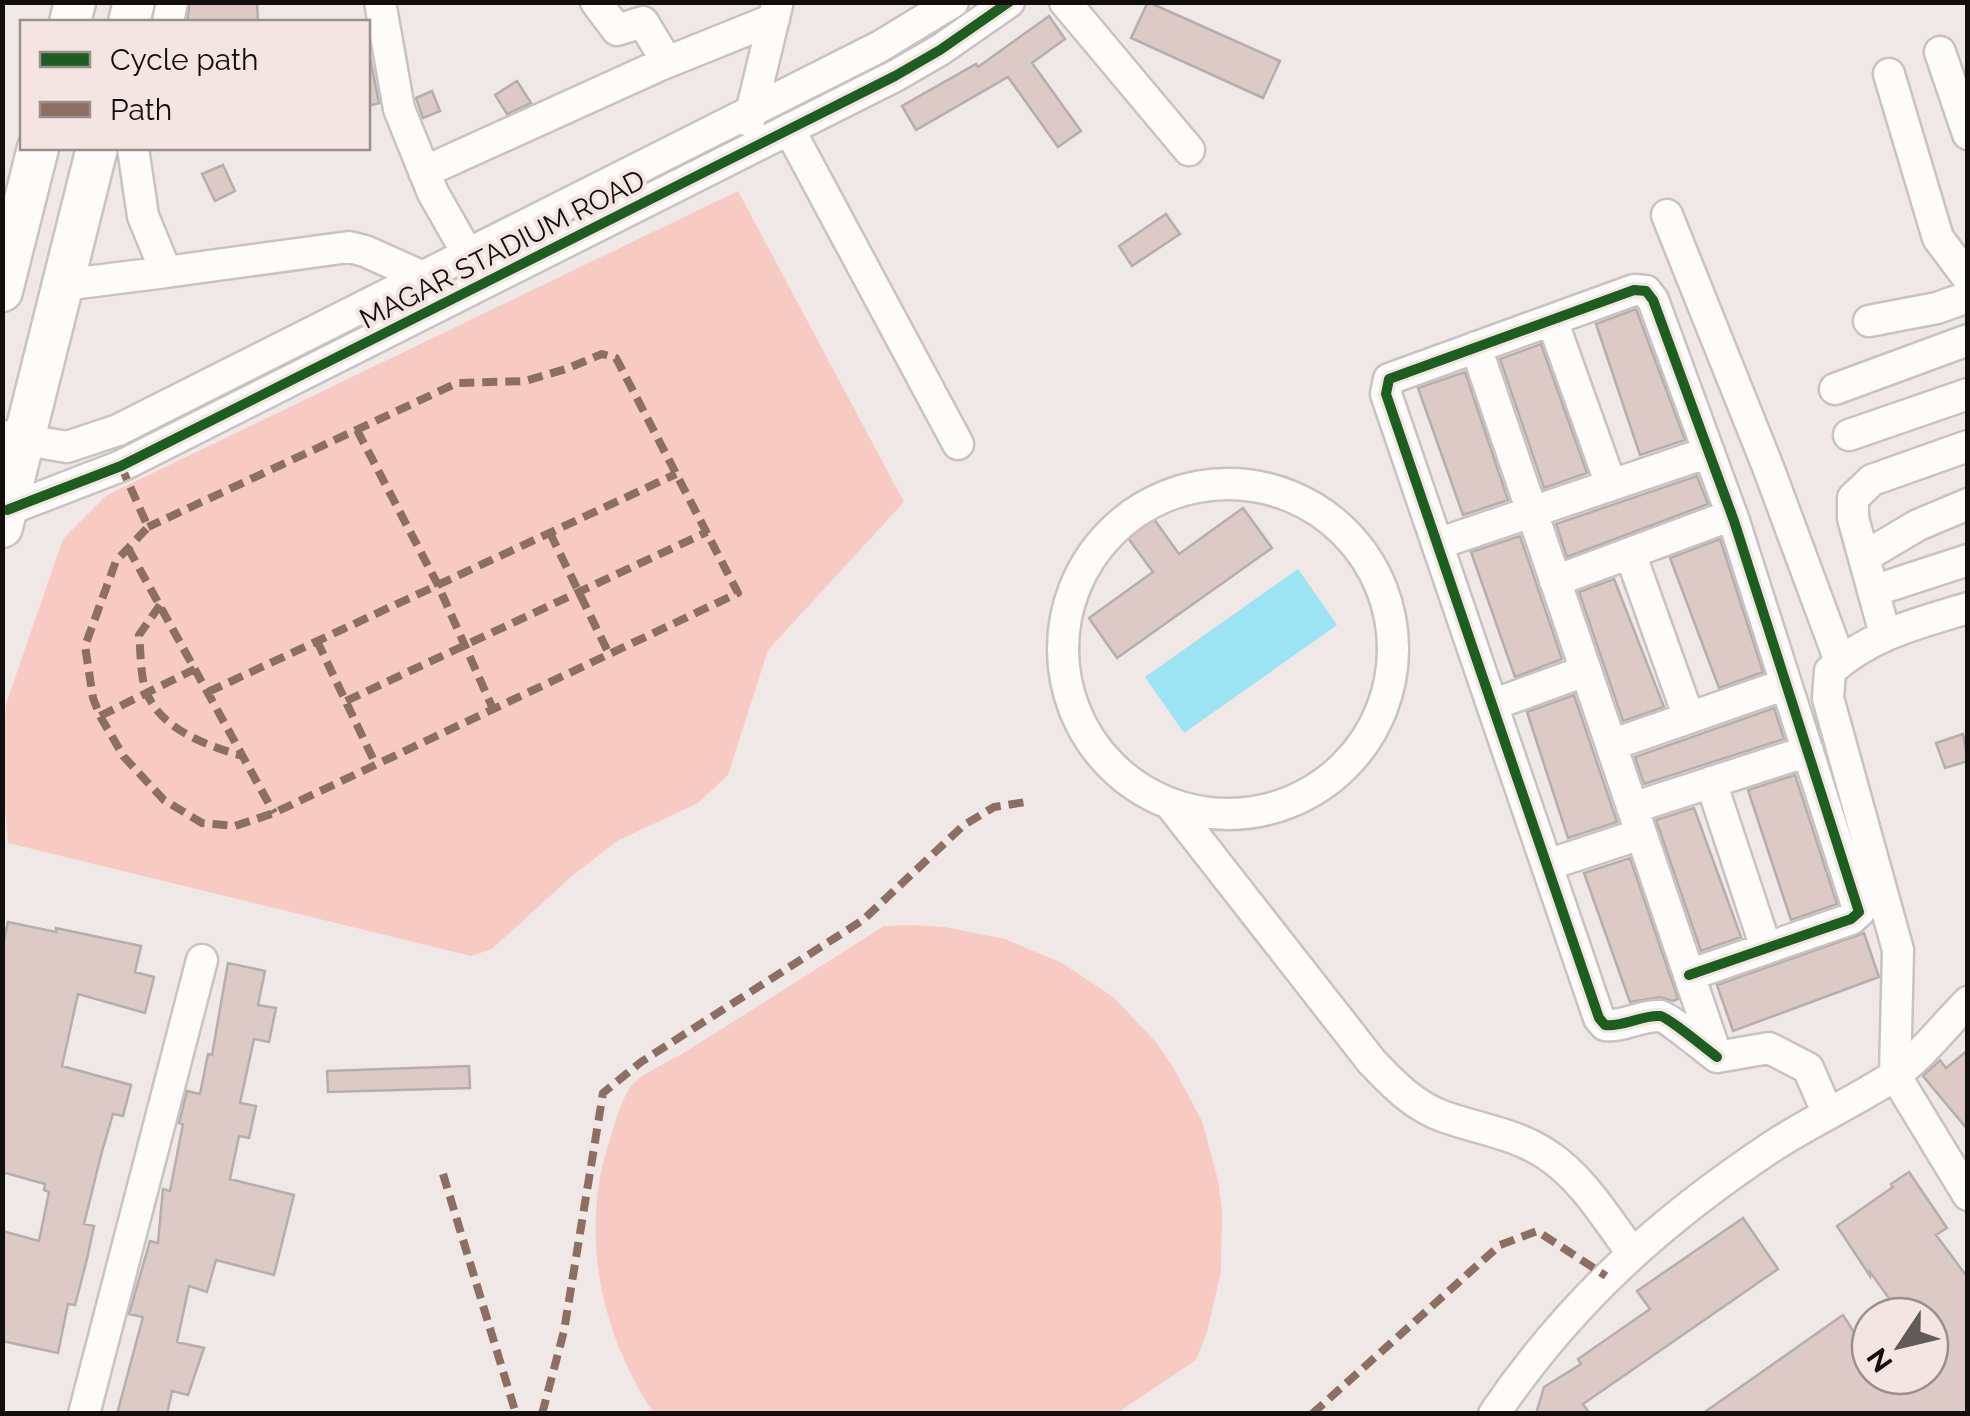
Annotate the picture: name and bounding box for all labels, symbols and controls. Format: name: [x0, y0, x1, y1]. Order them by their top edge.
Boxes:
legend: [20, 20, 370, 150]
text: Cycle path: [110, 42, 258, 77]
text: Path: [110, 92, 172, 127]
street label: MAGAR STADIUM ROAD: [354, 163, 650, 336]
north arrow: [1850, 1296, 1950, 1396]
text: N: [1860, 1342, 1900, 1378]

